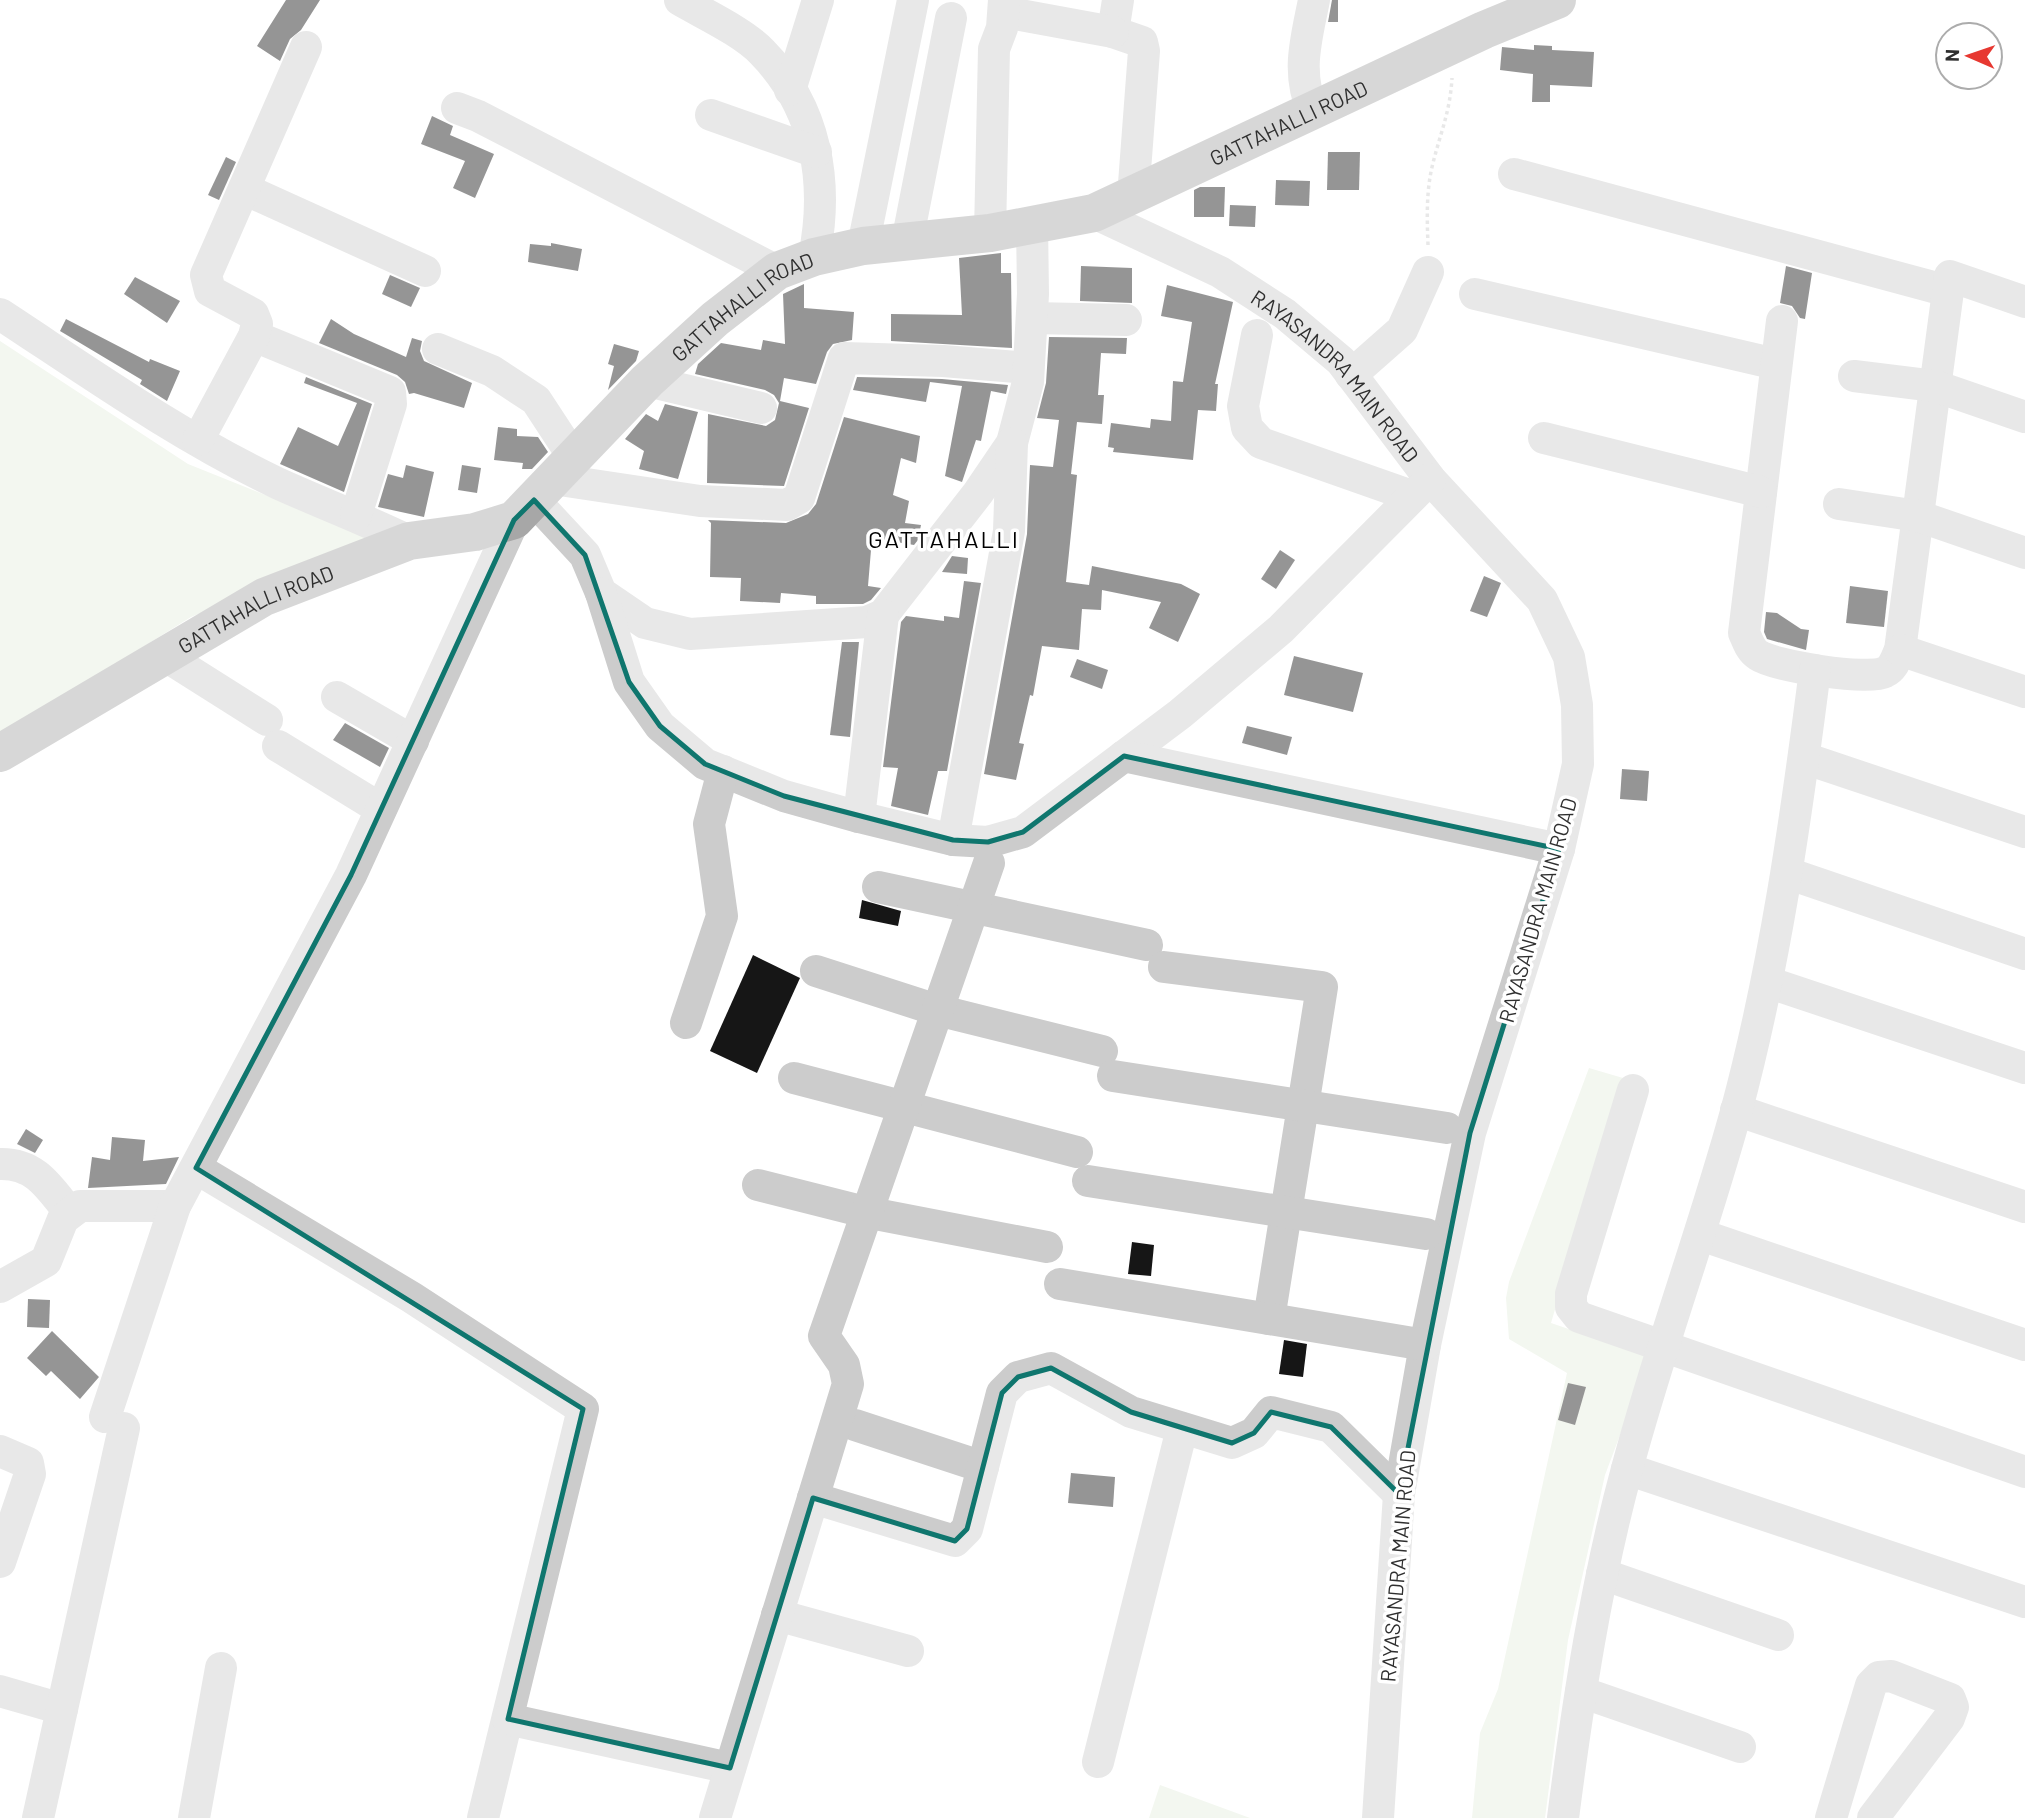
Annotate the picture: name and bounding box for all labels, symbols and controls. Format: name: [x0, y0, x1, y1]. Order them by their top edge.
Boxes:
north arrow: [1934, 21, 2004, 91]
text: N: [1940, 49, 1963, 62]
street label: GATTAHALLI ROAD: [1205, 74, 1371, 170]
street label: GATTAHALLI ROAD: [665, 246, 816, 366]
street label: RAYASANDRA MAIN ROAD: [1247, 283, 1425, 467]
district label: GATTAHALLI: [868, 524, 1020, 553]
street label: GATTAHALLI ROAD: [173, 559, 337, 658]
street label: RAYASANDRA MAIN ROAD: [1493, 795, 1581, 1025]
street label: RAYASANDRA MAIN ROAD: [1374, 1449, 1420, 1683]

